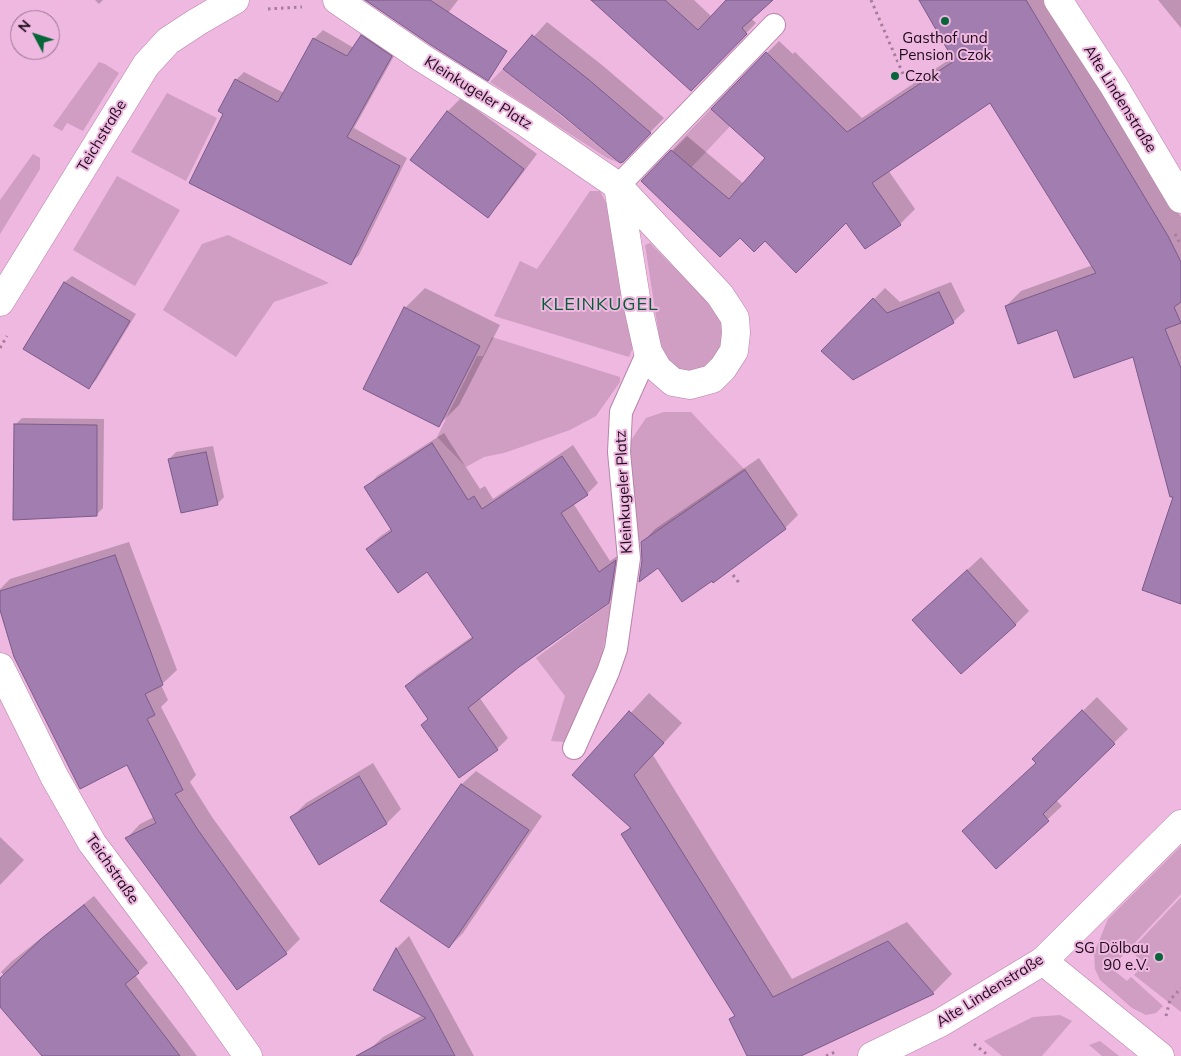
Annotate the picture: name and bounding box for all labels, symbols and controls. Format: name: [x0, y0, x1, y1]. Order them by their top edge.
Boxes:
north arrow: [10, 10, 60, 60]
marker: Gasthof und Pension Czok: [939, 15, 951, 27]
text: N: [14, 16, 35, 36]
place label: Gasthof und Pension Czok: [899, 29, 991, 64]
street label: Alte Lindenstraße: [1080, 42, 1160, 156]
street label: Kleinkugeler Platz: [421, 53, 535, 133]
place label: Czok: [905, 67, 939, 85]
marker: Czok: [889, 70, 901, 82]
street label: Teichstraße: [74, 97, 130, 175]
district label: KLEINKUGEL: [540, 294, 660, 316]
street label: Kleinkugeler Platz: [612, 430, 636, 554]
street label: Teichstraße: [82, 831, 142, 907]
place label: SG Dölbau 90 e.V.: [1075, 939, 1149, 974]
street label: Alte Lindenstraße: [933, 951, 1047, 1031]
marker: SG Dölbau 90 e.V.: [1153, 951, 1165, 963]

